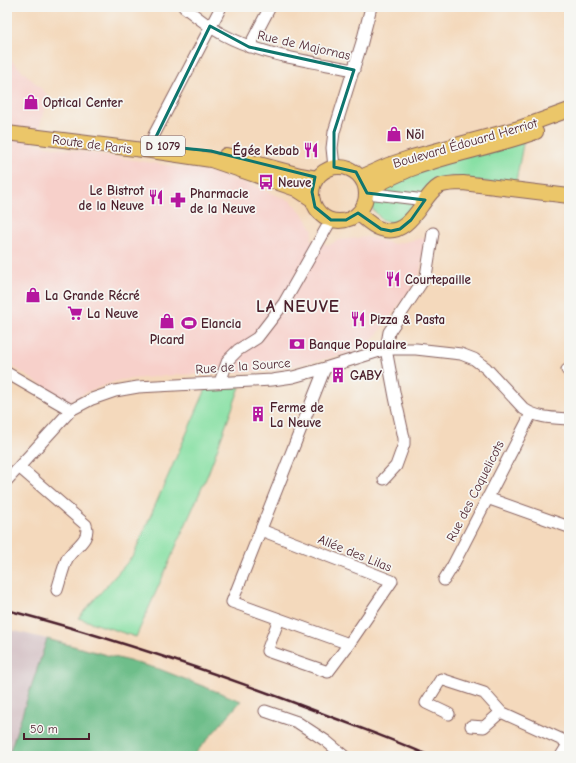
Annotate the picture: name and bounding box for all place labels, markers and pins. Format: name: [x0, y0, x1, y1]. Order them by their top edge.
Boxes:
shop icon: Optical Center: [22, 93, 40, 111]
place label: Optical Center: [43, 95, 123, 110]
shop icon: Nöl: [385, 125, 403, 143]
place label: Nöl: [406, 127, 424, 142]
restaurant icon: Égée Kebab: [302, 141, 320, 159]
place label: Égée Kebab: [233, 142, 299, 158]
bus stop icon: Neuve: [257, 173, 275, 191]
place label: Neuve: [278, 175, 312, 190]
place label: Le Bistrot de la Neuve: [79, 183, 145, 213]
place label: Pharmacie de la Neuve: [190, 186, 256, 216]
restaurant icon: Le Bistrot de la Neuve: [147, 188, 165, 206]
pharmacy icon: Pharmacie de la Neuve: [169, 191, 187, 209]
restaurant icon: Courtepaille: [384, 270, 402, 288]
place label: Courtepaille: [405, 272, 472, 287]
shop icon: La Grande Récré: [24, 286, 42, 304]
place label: La Grande Récré: [45, 288, 140, 303]
supermarket icon: La Neuve: [66, 304, 84, 322]
place label: La Neuve: [87, 306, 139, 321]
restaurant icon: Pizza & Pasta: [349, 310, 367, 328]
shop icon: Picard: [158, 312, 176, 330]
place label: Pizza & Pasta: [370, 312, 445, 327]
sports icon: Elancia: [180, 314, 198, 332]
place label: Elancia: [201, 316, 241, 331]
place label: Picard: [150, 332, 184, 347]
bank icon: Banque Populaire: [288, 335, 306, 353]
place label: Banque Populaire: [309, 337, 407, 352]
building icon: GABY: [329, 366, 347, 384]
place label: GABY: [350, 368, 382, 383]
place label: Ferme de La Neuve: [270, 400, 324, 430]
building icon: Ferme de La Neuve: [249, 405, 267, 423]

